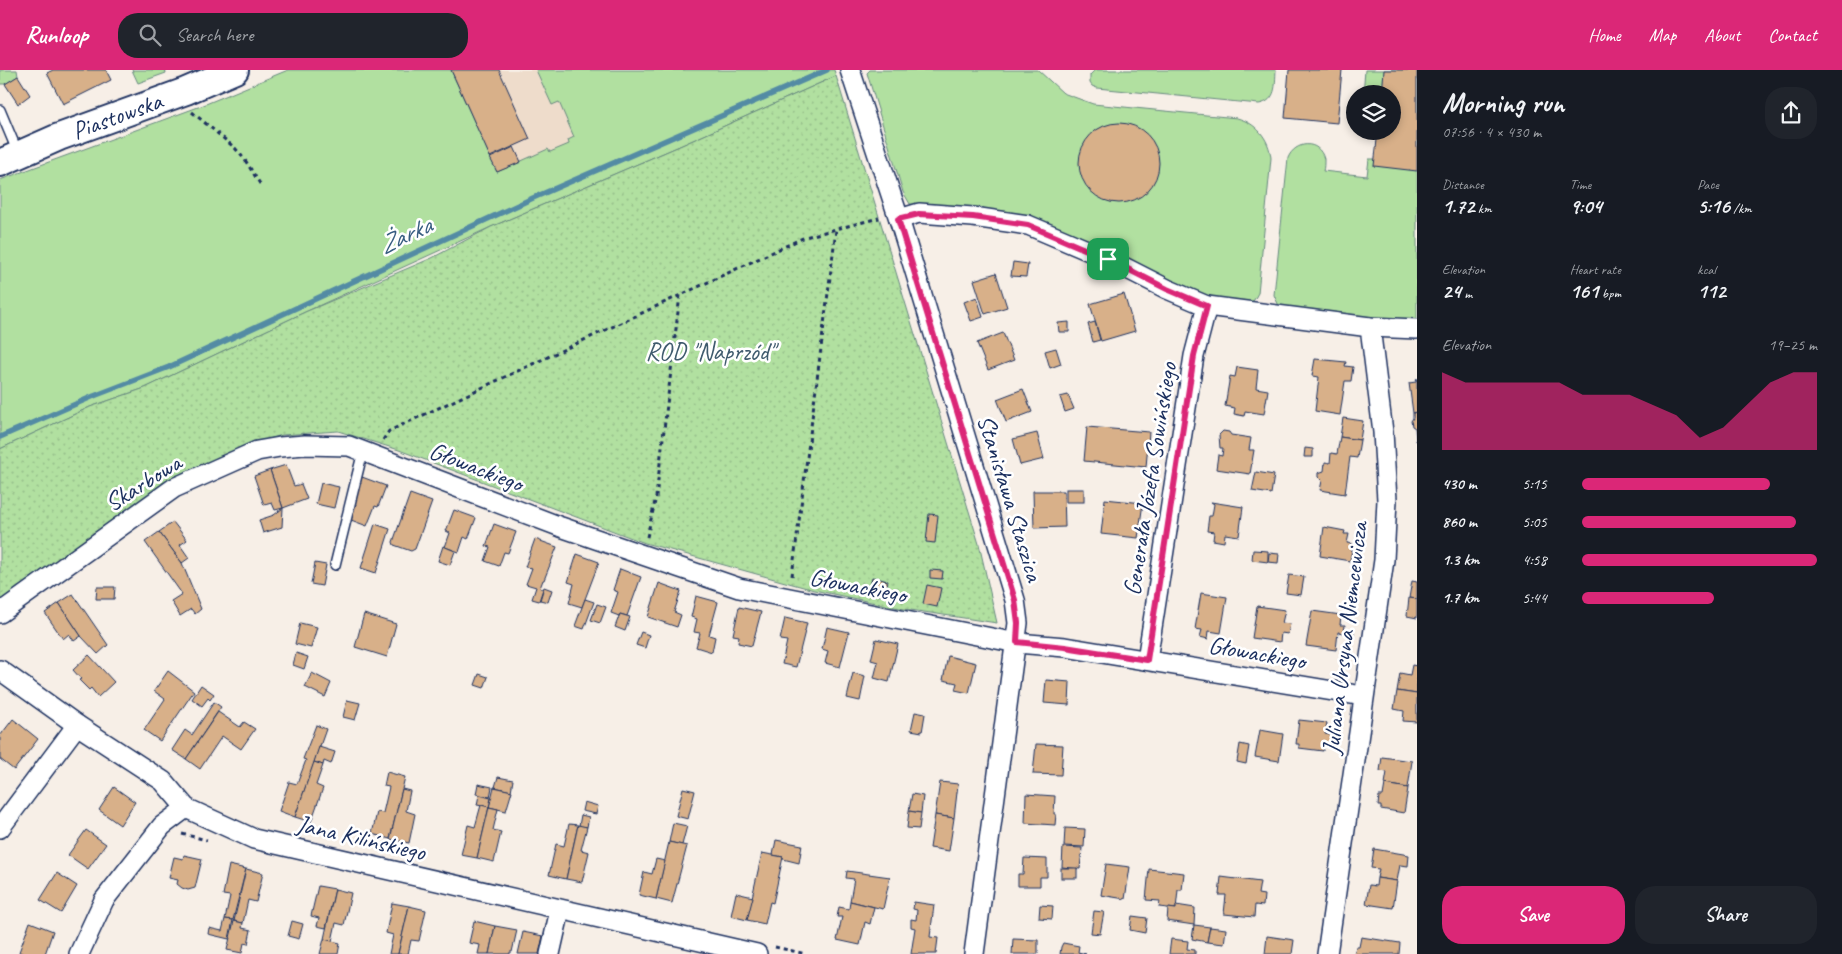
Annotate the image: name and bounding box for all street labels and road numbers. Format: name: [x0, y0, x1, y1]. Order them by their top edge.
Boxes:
street label: Piastowska: [68, 84, 168, 147]
street label: Generała Józefa Sowińskiego: [1116, 359, 1184, 598]
street label: Stanisława Staszica: [969, 411, 1051, 587]
street label: Głowackiego: [425, 435, 530, 501]
street label: Skarbowa: [99, 446, 190, 519]
street label: Juliana Ursyna Niemcewicza: [1315, 517, 1375, 757]
street label: Głowackiego: [807, 561, 912, 612]
street label: Głowackiego: [1206, 629, 1311, 678]
street label: Jana Kilińskiego: [293, 807, 430, 869]

